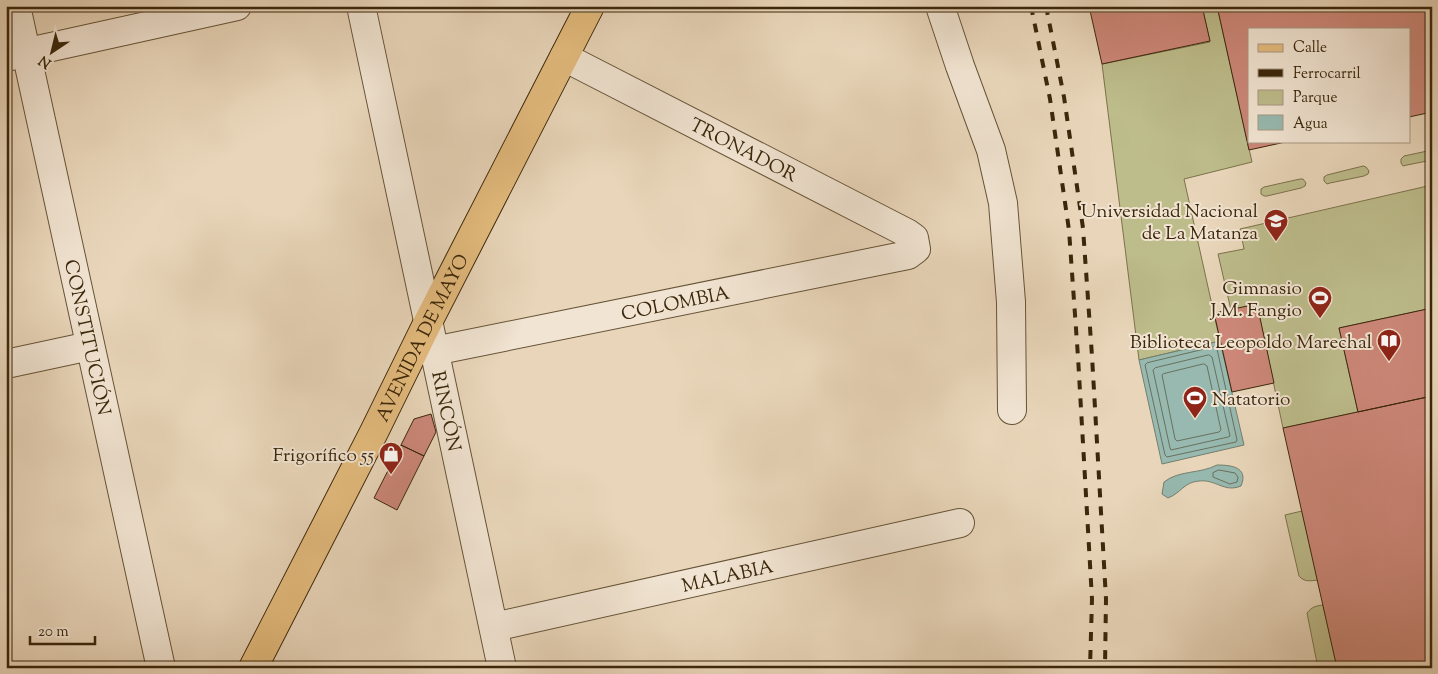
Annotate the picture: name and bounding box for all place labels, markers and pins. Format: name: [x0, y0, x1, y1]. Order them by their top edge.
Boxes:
place label: Universidad Nacional de La Matanza: [1081, 199, 1258, 248]
school or university icon: Universidad Nacional de La Matanza: [1263, 208, 1289, 242]
place label: Gimnasio J.M. Fangio: [1209, 276, 1302, 325]
sports icon: Gimnasio J.M. Fangio: [1307, 285, 1333, 319]
library icon: Biblioteca Leopoldo Marechal: [1376, 328, 1402, 362]
place label: Biblioteca Leopoldo Marechal: [1130, 330, 1372, 357]
sports icon: Natatorio: [1182, 385, 1208, 419]
place label: Natatorio: [1212, 387, 1290, 414]
shop icon: Frigorífico 55: [378, 441, 404, 475]
place label: Frigorífico 55: [273, 443, 374, 470]

